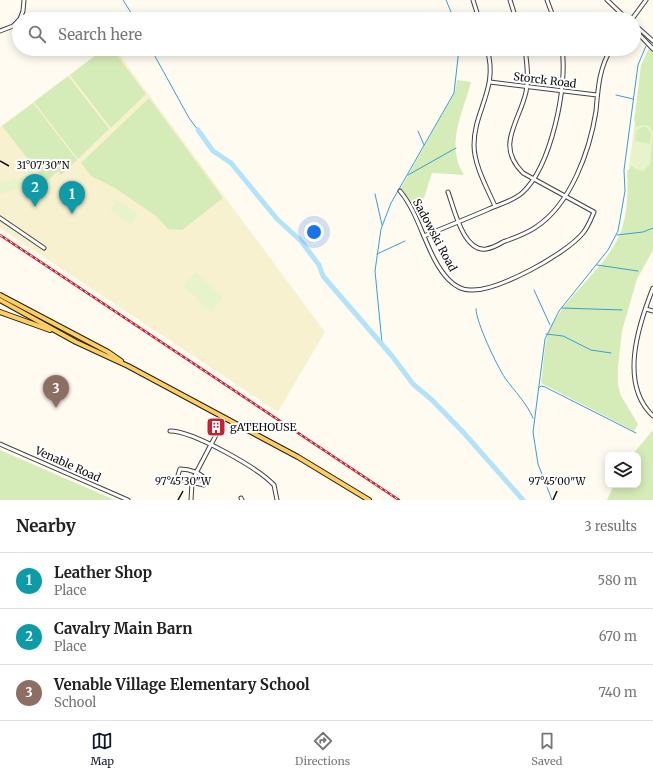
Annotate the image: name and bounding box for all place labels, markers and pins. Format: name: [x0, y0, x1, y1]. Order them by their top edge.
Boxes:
pin: 2: [22, 174, 48, 207]
pin: 1: [59, 181, 85, 214]
pin: 3: [43, 375, 69, 408]
building icon: gATEHOUSE: [205, 416, 227, 438]
place label: gATEHOUSE: [230, 420, 296, 434]

